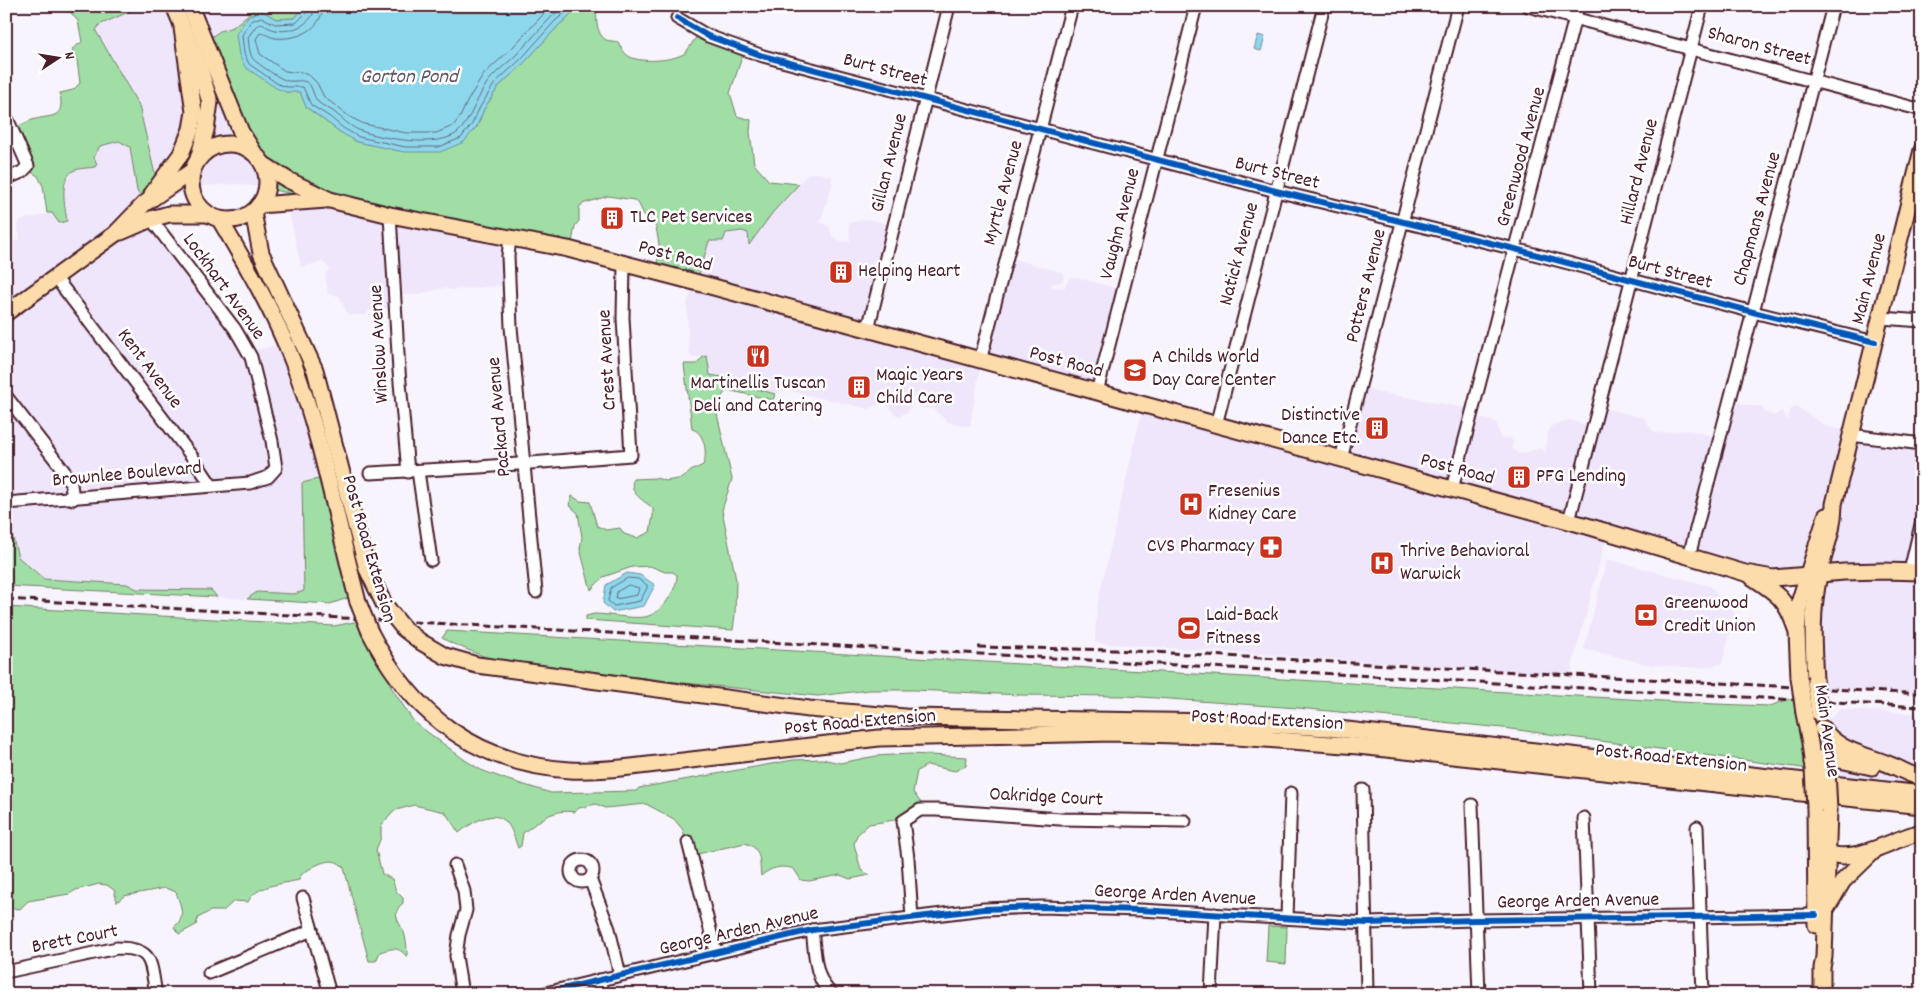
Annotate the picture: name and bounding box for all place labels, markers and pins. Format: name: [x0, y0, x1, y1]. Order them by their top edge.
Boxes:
place label: TLC Pet Services: [630, 204, 753, 232]
building icon: TLC Pet Services: [599, 205, 625, 231]
place label: Helping Heart: [858, 258, 960, 286]
building icon: Helping Heart: [828, 259, 854, 285]
restaurant icon: Martinellis Tuscan Deli and Catering: [745, 343, 771, 369]
place label: A Childs World Day Care Center: [1152, 344, 1277, 395]
school or university icon: A Childs World Day Care Center: [1122, 357, 1148, 383]
place label: Magic Years Child Care: [876, 362, 963, 413]
place label: Martinellis Tuscan Deli and Catering: [690, 370, 826, 421]
building icon: Magic Years Child Care: [846, 374, 872, 400]
place label: Distinctive Dance Etc.: [1281, 402, 1360, 453]
building icon: Distinctive Dance Etc.: [1364, 415, 1390, 441]
place label: PFG Lending: [1536, 463, 1626, 491]
building icon: PFG Lending: [1506, 464, 1532, 490]
place label: Fresenius Kidney Care: [1208, 478, 1297, 529]
hospital icon: Fresenius Kidney Care: [1178, 491, 1204, 517]
place label: CVS Pharmacy: [1147, 533, 1255, 561]
pharmacy icon: CVS Pharmacy: [1258, 534, 1284, 560]
place label: Thrive Behavioral Warwick: [1400, 538, 1529, 589]
hospital icon: Thrive Behavioral Warwick: [1369, 550, 1395, 576]
place label: Greenwood Credit Union: [1664, 590, 1756, 641]
place label: Laid-Back Fitness: [1206, 602, 1279, 653]
bank icon: Greenwood Credit Union: [1633, 602, 1659, 628]
sports icon: Laid-Back Fitness: [1176, 615, 1202, 641]

